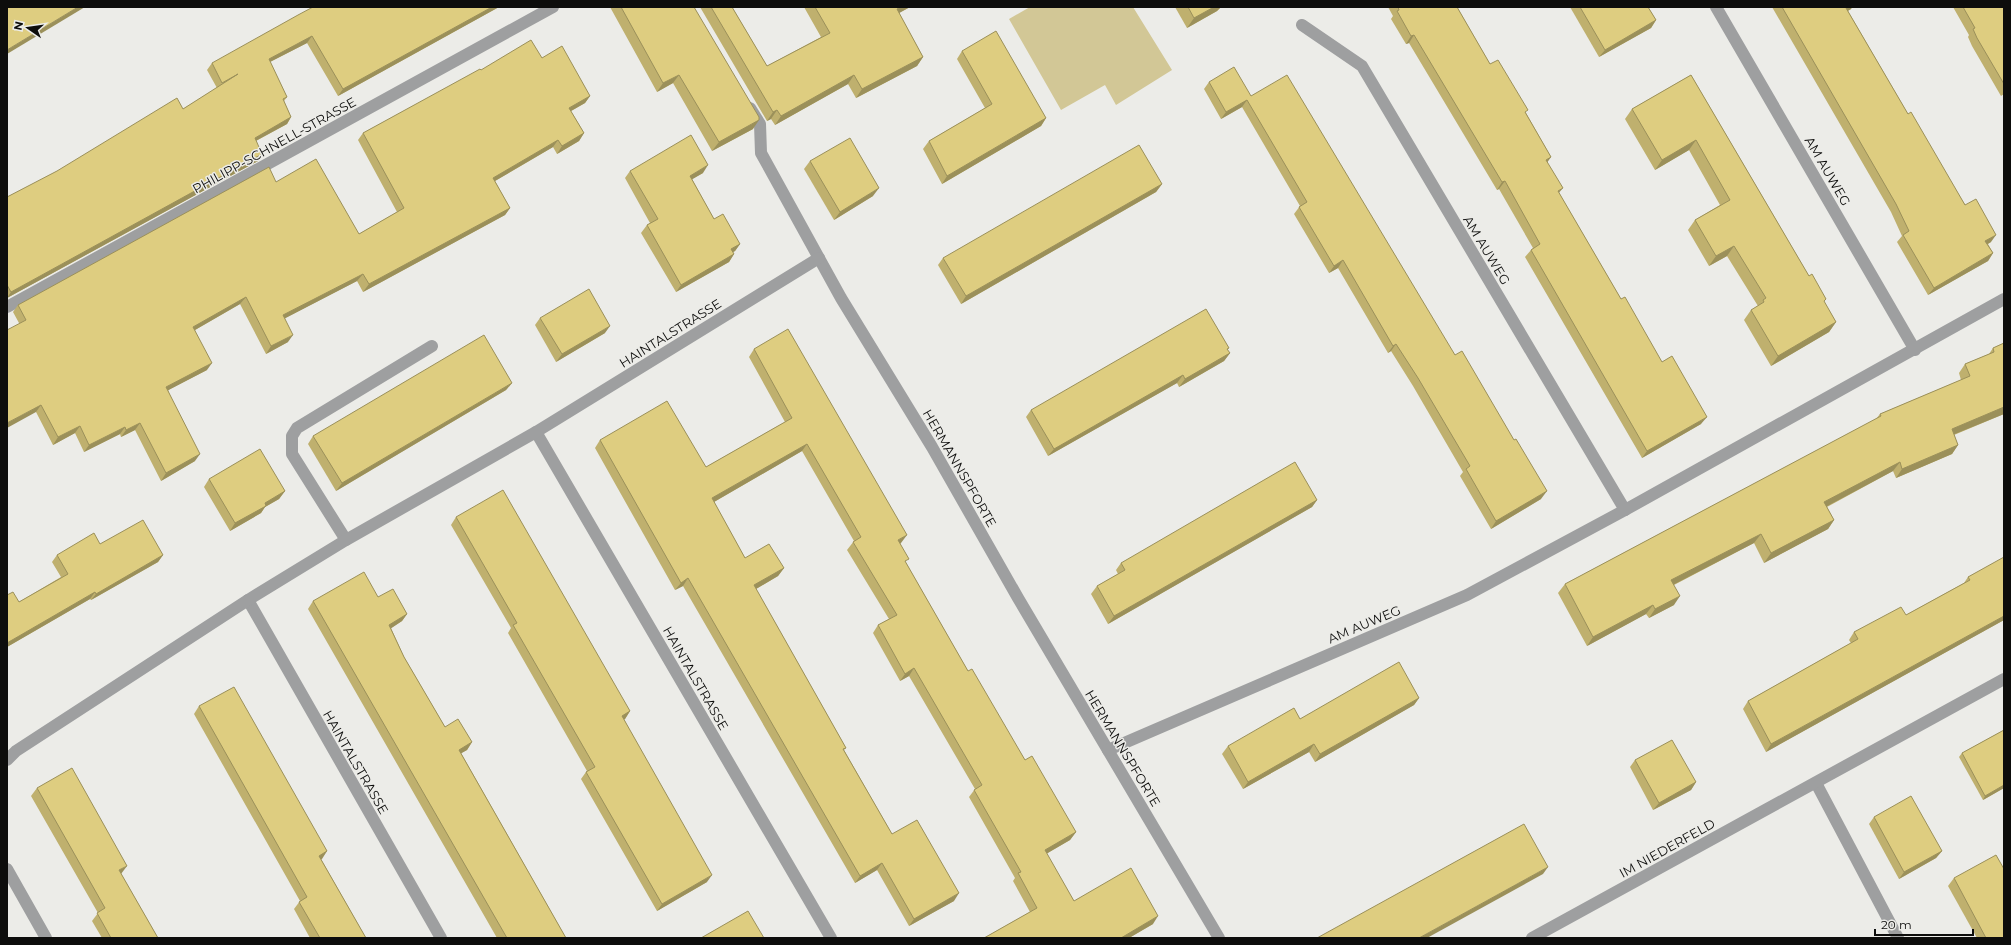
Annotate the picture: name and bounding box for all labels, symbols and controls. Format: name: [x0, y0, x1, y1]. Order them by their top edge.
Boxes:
north arrow: [8, 8, 48, 48]
text: N: [10, 20, 26, 32]
street label: PHILIPP-SCHNELL-STRASSE: [190, 93, 358, 197]
street label: AM AUWEG: [1802, 133, 1854, 209]
street label: AM AUWEG: [1460, 213, 1514, 287]
street label: HAINTALSTRASSE: [616, 295, 724, 371]
street label: HERMANNSPFORTE: [920, 406, 1000, 530]
street label: AM AUWEG: [1325, 601, 1403, 647]
street label: HAINTALSTRASSE: [660, 623, 732, 733]
street label: HERMANNSPFORTE: [1082, 687, 1164, 809]
street label: HAINTALSTRASSE: [320, 707, 392, 817]
street label: IM NIEDERFELD: [1616, 815, 1718, 881]
scale bar: [1875, 911, 1973, 937]
text: 20 m: [1881, 917, 1912, 932]

